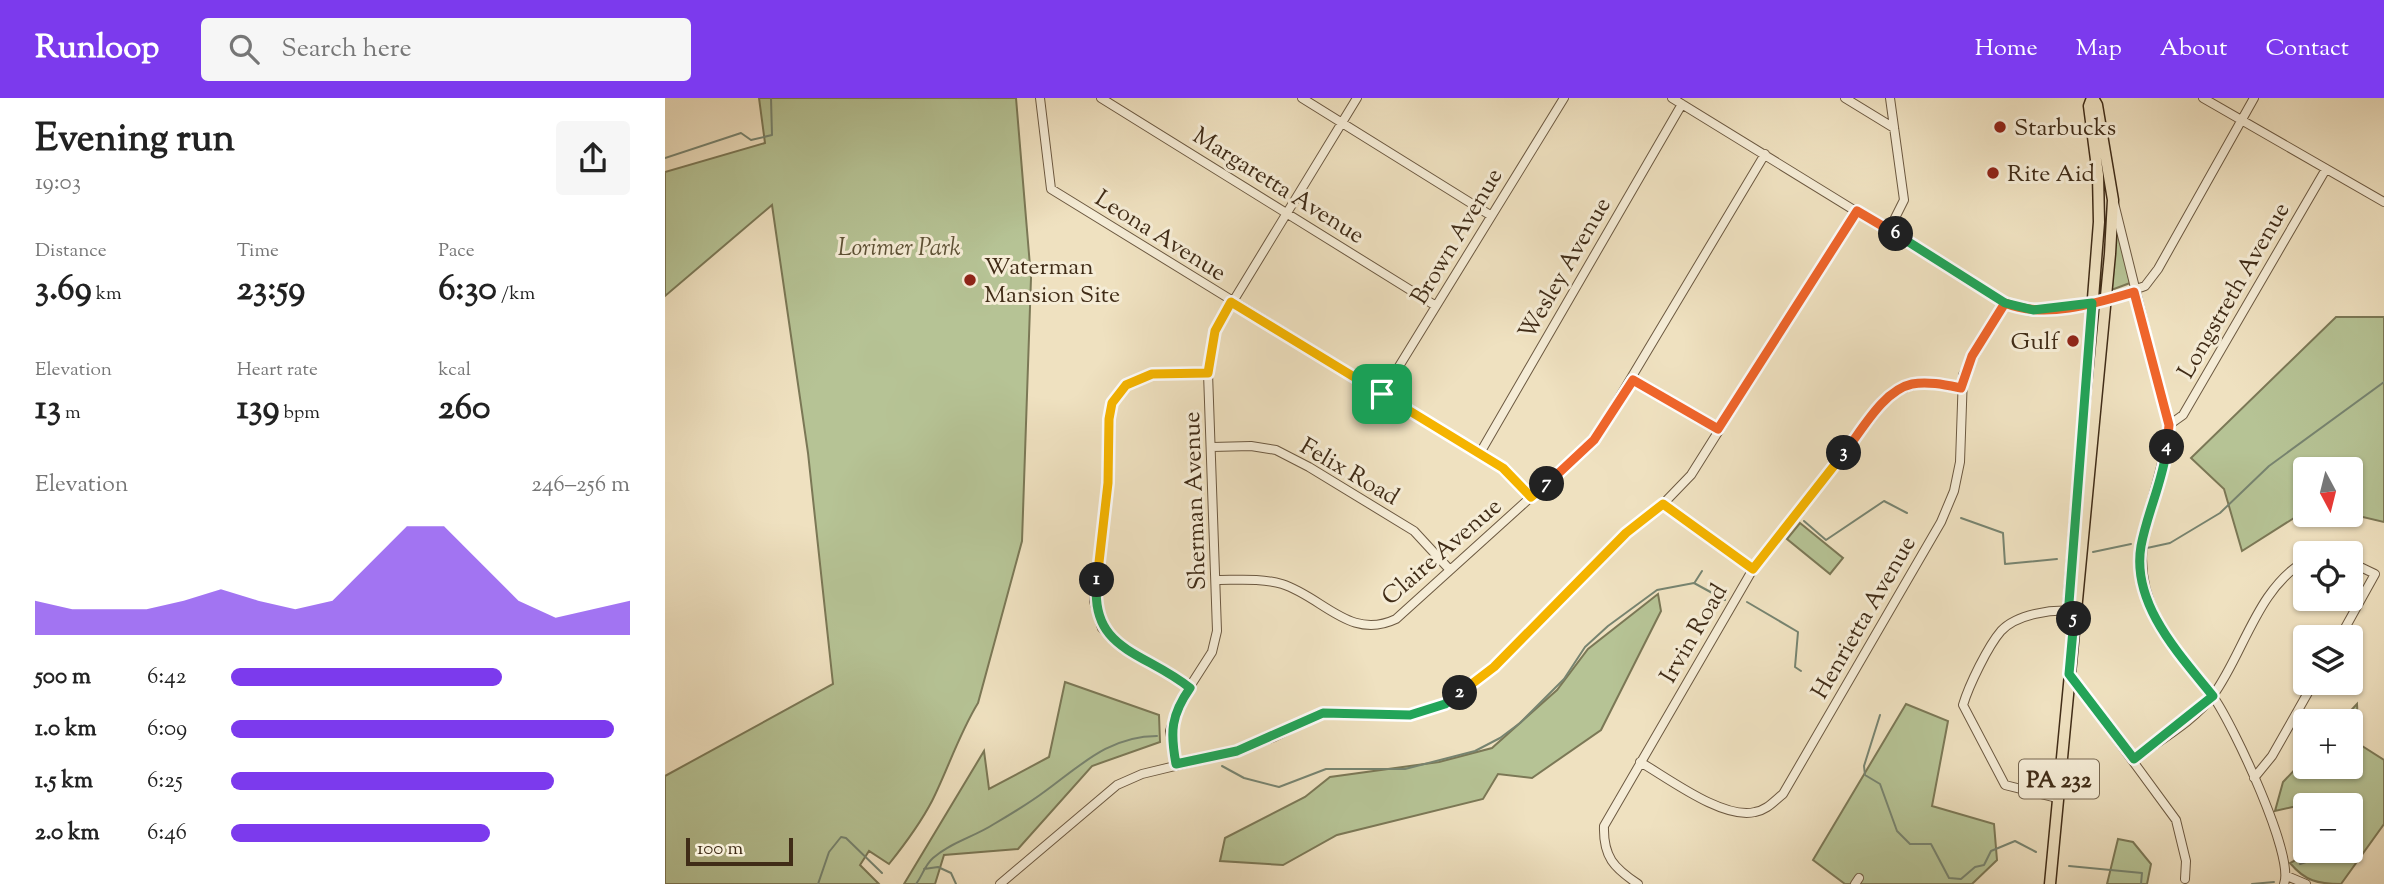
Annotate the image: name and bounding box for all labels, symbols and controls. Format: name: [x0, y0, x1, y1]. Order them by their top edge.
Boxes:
search box: [201, 18, 691, 81]
text: Runloop: [35, 25, 159, 73]
icon: search: [225, 30, 263, 68]
text: Search here: [281, 31, 412, 68]
text: Home: [1975, 32, 2038, 66]
text: Map: [2076, 32, 2122, 66]
text: About: [2160, 32, 2227, 66]
text: Contact: [2265, 32, 2349, 66]
place label: Starbucks: [2014, 112, 2116, 146]
text: Evening run: [35, 114, 235, 168]
marker: Starbucks: [1992, 119, 2008, 135]
street label: Margaretta Avenue: [1185, 120, 1371, 253]
button: share: [556, 121, 630, 195]
place label: Rite Aid: [2007, 158, 2096, 192]
street label: Brown Avenue: [1403, 162, 1512, 312]
marker: Rite Aid: [1985, 165, 2001, 181]
text: 19:03: [35, 167, 81, 200]
street label: Leona Avenue: [1088, 183, 1232, 291]
street label: Wesley Avenue: [1511, 191, 1620, 347]
street label: Longstreth Avenue: [2170, 197, 2299, 385]
pin: 6: [1879, 216, 1913, 252]
text: 6: [1891, 220, 1900, 247]
park label: Lorimer Park: [837, 232, 961, 266]
text: Distance: [35, 238, 107, 265]
text: Time: [237, 238, 279, 265]
text: Pace: [438, 238, 475, 265]
place label: Waterman Mansion Site: [984, 251, 1120, 313]
text: 3.69: [35, 265, 92, 316]
text: 23:59: [237, 265, 305, 316]
text: 6:30: [438, 265, 497, 316]
marker: Waterman Mansion Site: [962, 272, 978, 288]
text: km: [92, 281, 122, 308]
text: /km: [497, 281, 535, 308]
place label: Gulf: [2011, 326, 2061, 360]
marker: Gulf: [2065, 333, 2081, 349]
text: Elevation: [35, 357, 112, 384]
text: Heart rate: [237, 357, 318, 384]
text: kcal: [438, 357, 471, 384]
pin: [1352, 364, 1412, 424]
icon: arrive: [1363, 375, 1401, 413]
text: 13: [35, 384, 61, 435]
text: 139: [237, 384, 279, 435]
text: 260: [438, 384, 491, 435]
text: m: [61, 400, 81, 427]
text: bpm: [279, 400, 320, 427]
street label: Sherman Avenue: [1176, 411, 1216, 591]
pin: 4: [2149, 430, 2185, 464]
street label: Felix Road: [1293, 431, 1405, 515]
text: 4: [2162, 433, 2171, 460]
pin: 3: [1827, 436, 1861, 470]
text: 3: [1840, 439, 1847, 466]
north arrow: [2293, 457, 2363, 527]
map controls: [2293, 457, 2363, 863]
pin: 7: [1529, 466, 1565, 502]
text: Elevation: [35, 469, 128, 502]
text: 246–256 m: [531, 469, 630, 502]
text: 7: [1542, 470, 1551, 497]
street label: Claire Avenue: [1375, 491, 1510, 614]
street label: Henrietta Avenue: [1804, 530, 1925, 706]
button: locate: [2293, 541, 2363, 611]
pin: 1: [1079, 562, 1115, 598]
text: 1: [1093, 566, 1100, 593]
street label: Irvin Road: [1653, 578, 1737, 690]
pin: 5: [2057, 602, 2091, 636]
text: 5: [2070, 605, 2077, 632]
button: layers: [2293, 625, 2363, 695]
text: 500 m: [35, 661, 91, 694]
text: 6:42: [147, 661, 187, 694]
pin: 2: [1443, 676, 1477, 710]
text: 2: [1455, 679, 1464, 706]
button: +: [2293, 709, 2363, 779]
text: 1.0 km: [35, 713, 97, 746]
text: 6:09: [147, 713, 187, 746]
road number: PA 232: [2019, 760, 2099, 799]
text: 1.5 km: [35, 765, 93, 798]
text: 6:25: [147, 765, 183, 798]
button: −: [2293, 793, 2363, 863]
text: 2.0 km: [35, 817, 100, 850]
text: 6:46: [147, 817, 187, 850]
scale bar: [686, 835, 793, 867]
text: 100 m: [697, 836, 743, 863]

